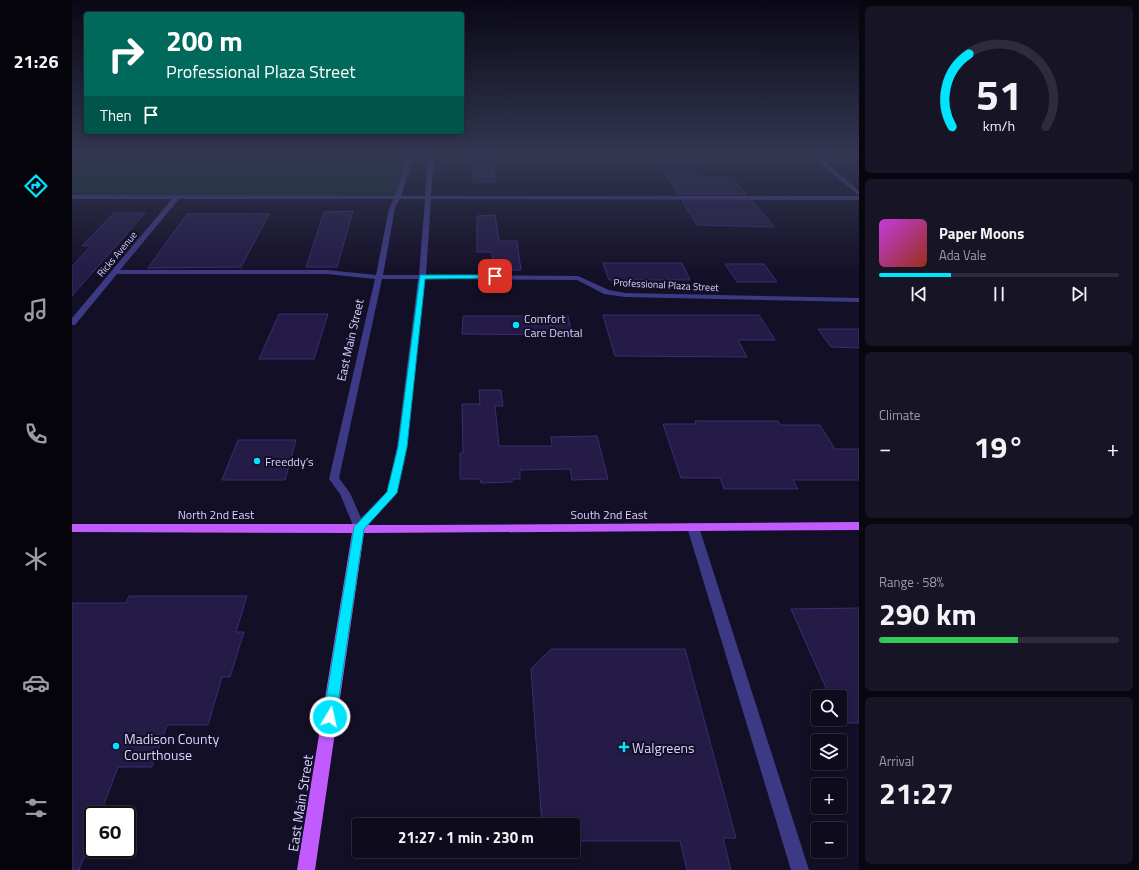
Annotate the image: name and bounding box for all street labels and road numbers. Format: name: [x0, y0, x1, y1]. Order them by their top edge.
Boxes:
street label: Ricks Avenue: [93, 228, 141, 280]
street label: Professional Plaza Street: [613, 275, 719, 295]
street label: East Main Street: [331, 296, 369, 383]
street label: North 2nd East: [178, 505, 255, 524]
street label: South 2nd East: [570, 505, 648, 524]
street label: East Main Street: [282, 753, 318, 853]

